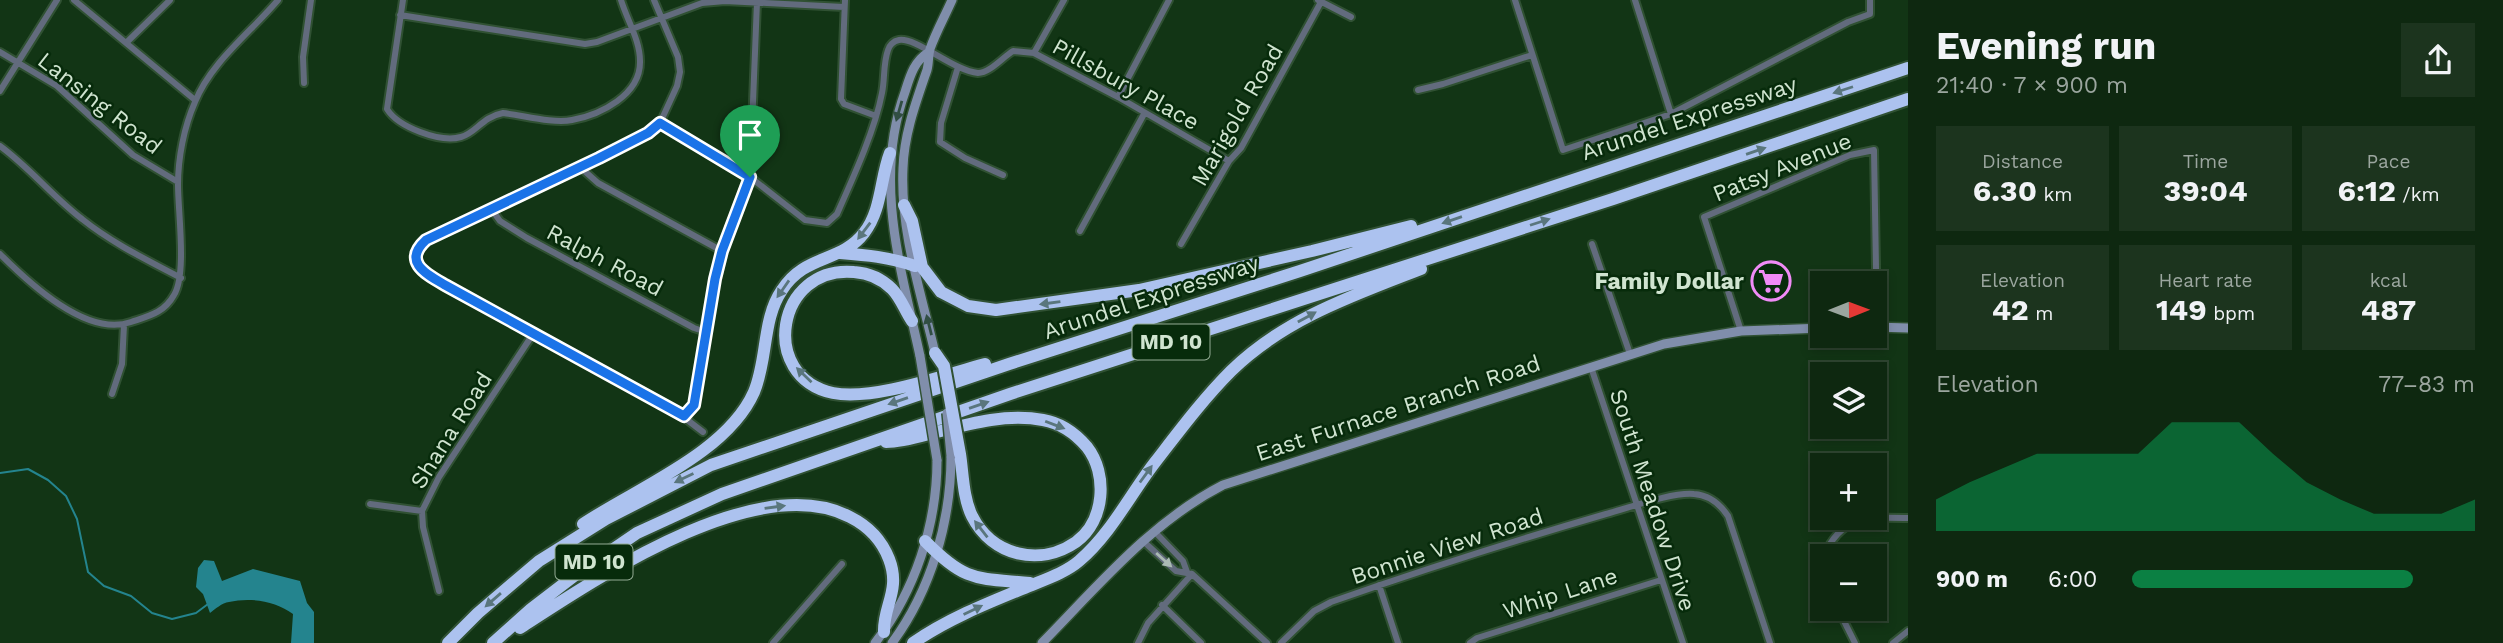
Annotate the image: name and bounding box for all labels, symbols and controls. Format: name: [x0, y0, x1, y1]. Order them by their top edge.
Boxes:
button: share: [2401, 23, 2475, 97]
text: Evening run: [1936, 24, 2156, 68]
street label: Pillsbury Place: [1048, 33, 1204, 136]
street label: Marigold Road: [1186, 39, 1289, 191]
street label: Lansing Road: [32, 47, 167, 160]
street label: Arundel Expressway: [1578, 71, 1801, 166]
text: 21:40 · 7 × 900 m: [1936, 72, 2128, 99]
one-way arrow: [1833, 85, 1854, 96]
one-way arrow: [893, 100, 904, 122]
pin: [720, 105, 780, 177]
icon: arrive: [731, 116, 769, 154]
street label: Patsy Avenue: [1709, 127, 1856, 208]
one-way arrow: [1746, 145, 1767, 155]
text: Distance: [1982, 150, 2063, 173]
text: Time: [2183, 150, 2228, 173]
text: Pace: [2367, 150, 2410, 173]
text: 6.30: [1973, 173, 2037, 208]
text: 39:04: [2163, 173, 2248, 208]
text: 6:12: [2337, 173, 2396, 208]
text: km: [2037, 183, 2072, 206]
text: /km: [2396, 183, 2440, 206]
one-way arrow: [1442, 215, 1463, 226]
one-way arrow: [1530, 217, 1551, 227]
street label: Ralph Road: [542, 218, 668, 302]
one-way arrow: [857, 221, 872, 239]
street label: Arundel Expressway: [1040, 250, 1263, 345]
supermarket icon: Family Dollar: [1750, 260, 1792, 302]
place label: Family Dollar: [1594, 268, 1744, 295]
text: Elevation: [1980, 269, 2065, 292]
text: Heart rate: [2159, 269, 2252, 292]
text: kcal: [2370, 269, 2407, 292]
north arrow: [1810, 271, 1886, 348]
map controls: [1810, 271, 1887, 621]
one-way arrow: [776, 280, 790, 298]
text: 42: [1992, 292, 2029, 327]
text: 149: [2156, 292, 2207, 327]
text: 487: [2361, 292, 2416, 327]
one-way arrow: [1039, 298, 1061, 309]
text: m: [2029, 302, 2053, 325]
text: bpm: [2207, 302, 2255, 325]
one-way arrow: [1298, 311, 1317, 323]
one-way arrow: [923, 314, 934, 336]
road number: MD 10: [1132, 324, 1210, 360]
street label: East Furnace Branch Road: [1252, 350, 1544, 467]
button: layers: [1810, 362, 1887, 439]
street label: Shana Road: [405, 367, 498, 494]
one-way arrow: [796, 367, 813, 384]
text: Elevation: [1936, 371, 2039, 398]
text: 77–83 m: [2378, 371, 2475, 398]
street label: South Meadow Drive: [1604, 386, 1701, 615]
one-way arrow: [888, 396, 909, 407]
one-way arrow: [969, 399, 990, 410]
one-way arrow: [1045, 419, 1066, 430]
button: +: [1810, 453, 1887, 530]
one-way arrow: [1139, 465, 1153, 483]
one-way arrow: [674, 472, 694, 484]
one-way arrow: [764, 501, 786, 512]
street label: Bonnie View Road: [1348, 503, 1547, 590]
one-way arrow: [974, 520, 989, 538]
road number: MD 10: [556, 544, 632, 580]
button: −: [1810, 544, 1887, 621]
one-way arrow: [1155, 551, 1172, 567]
street label: Whip Lane: [1499, 562, 1621, 625]
text: 900 m: [1936, 566, 2008, 593]
text: 6:00: [2048, 566, 2097, 593]
one-way arrow: [485, 591, 502, 607]
one-way arrow: [963, 605, 983, 616]

